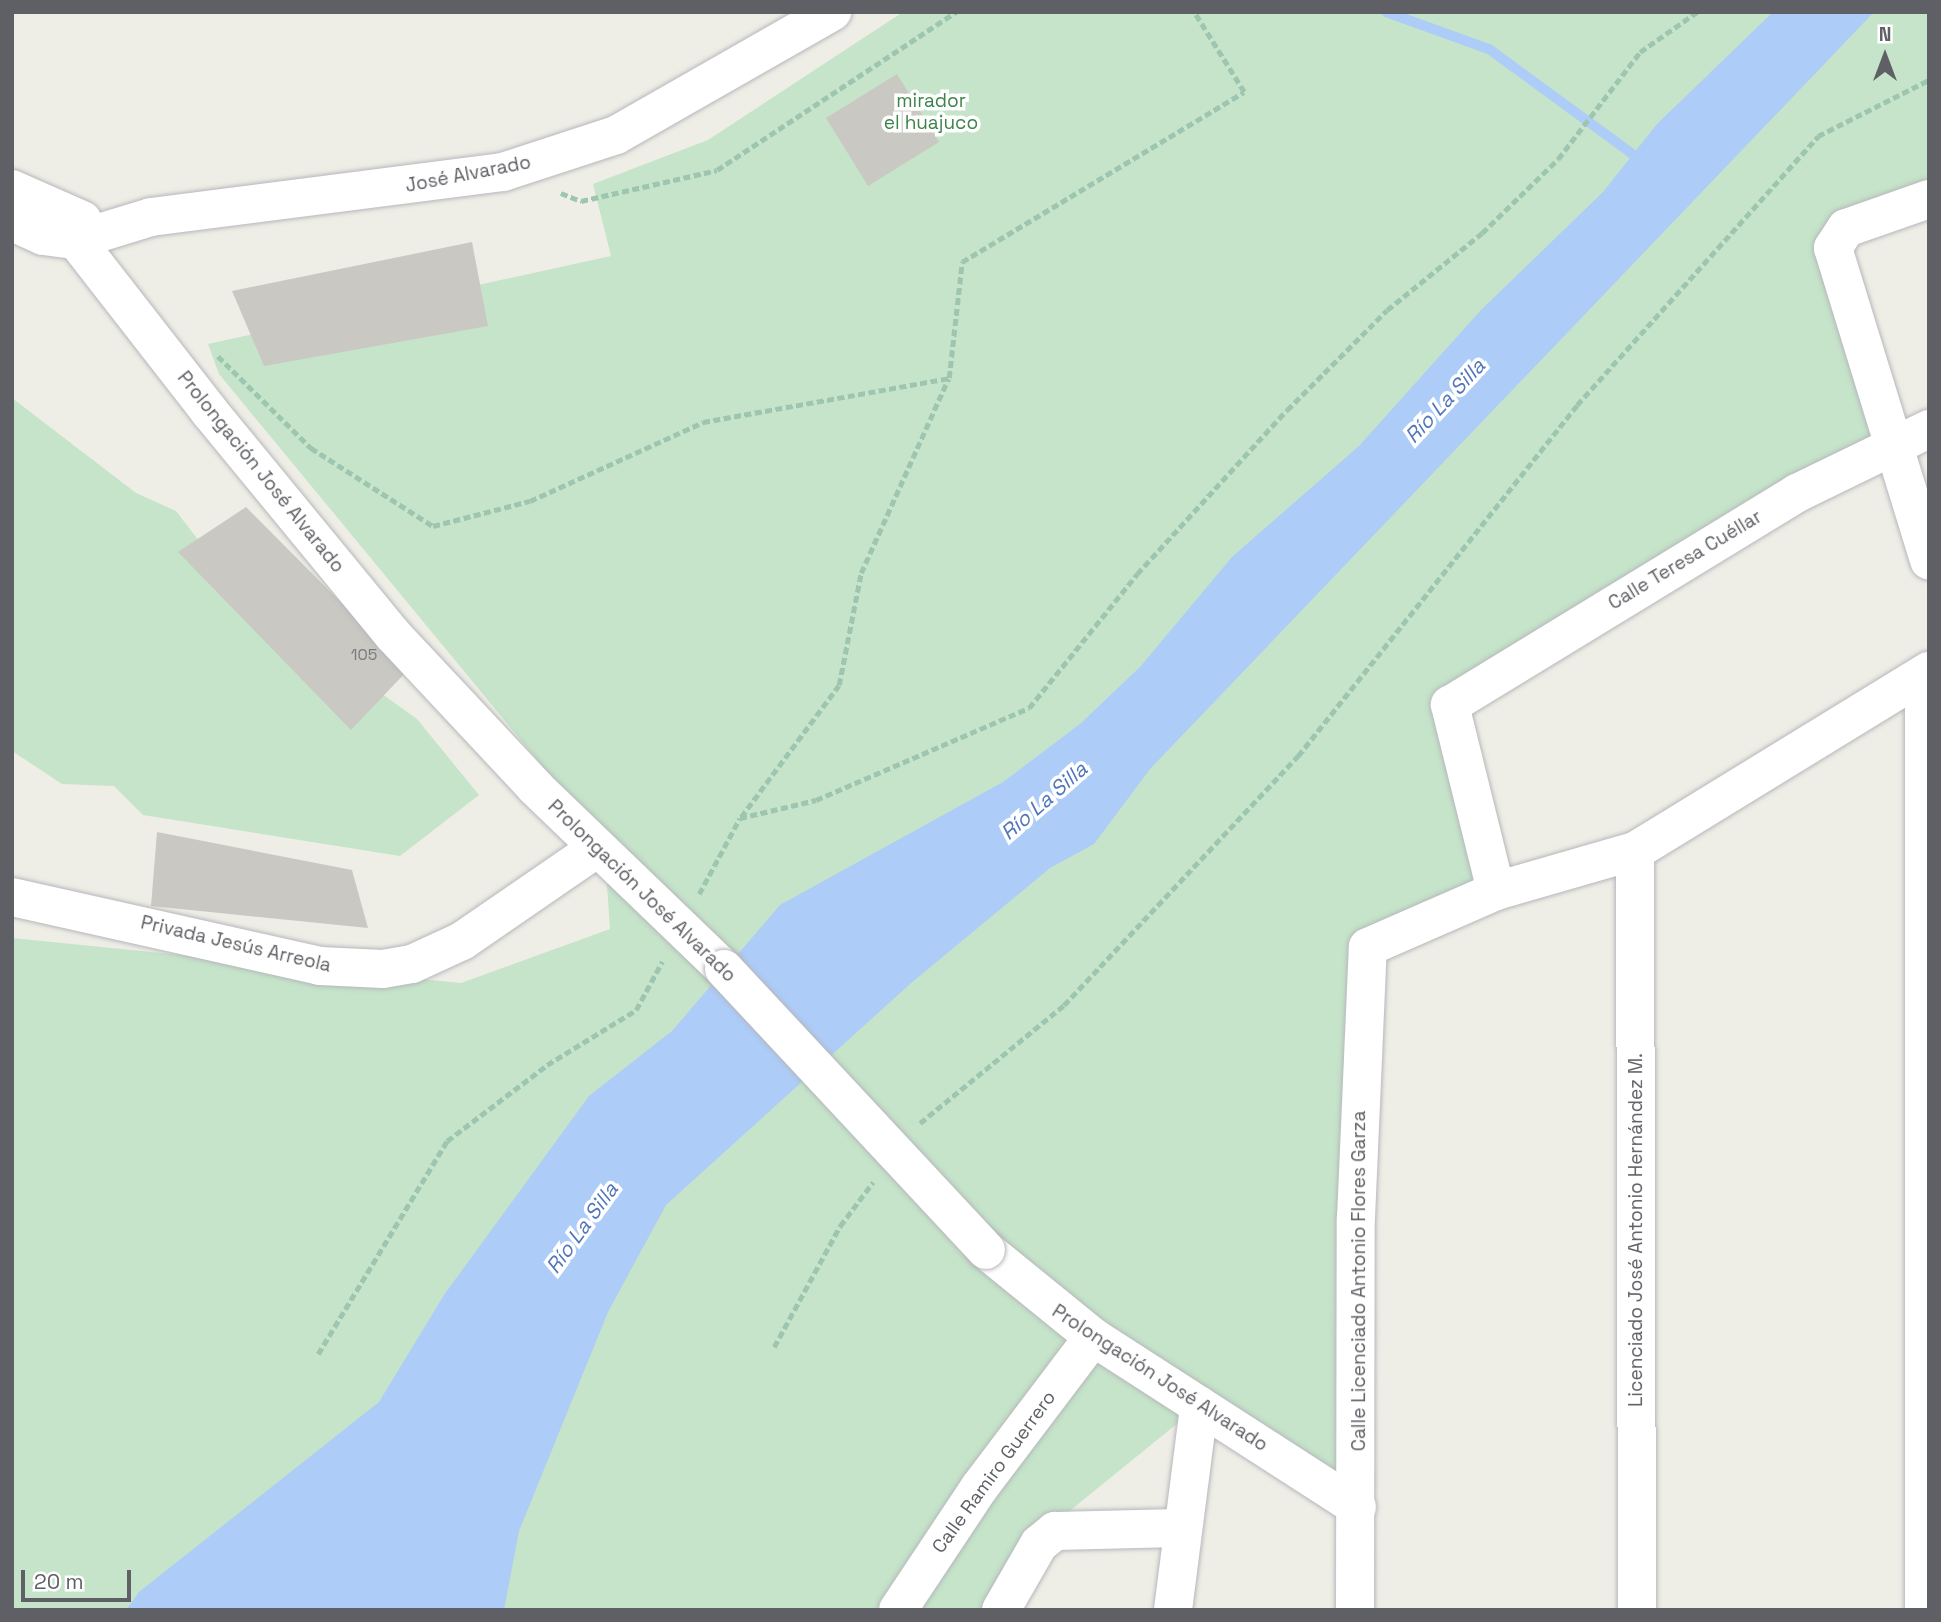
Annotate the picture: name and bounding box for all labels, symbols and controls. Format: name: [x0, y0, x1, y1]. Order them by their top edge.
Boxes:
north arrow: [1850, 21, 1920, 91]
text: N: [1879, 22, 1891, 47]
park label: mirador el huajuco: [884, 90, 978, 134]
street label: José Alvarado: [403, 151, 533, 197]
water label: Río La Silla: [1400, 354, 1490, 448]
street label: Prolongación José Alvarado: [173, 367, 349, 577]
street label: Calle Teresa Cuéllar: [1604, 505, 1766, 615]
house number: 105: [351, 645, 377, 665]
water label: Río La Silla: [996, 757, 1092, 845]
street label: Prolongación José Alvarado: [543, 795, 741, 987]
street label: Privada Jesús Arreola: [138, 911, 334, 977]
street label: Licenciado José Antonio Hernández M.: [1625, 1053, 1647, 1407]
street label: Calle Licenciado Antonio Flores Garza: [1348, 1111, 1370, 1451]
water label: Río La Silla: [541, 1178, 623, 1278]
street label: Prolongación José Alvarado: [1048, 1300, 1272, 1456]
street label: Calle Ramiro Guerrero: [927, 1386, 1061, 1558]
scale bar: [24, 1556, 135, 1600]
text: 20 m: [34, 1568, 84, 1595]

